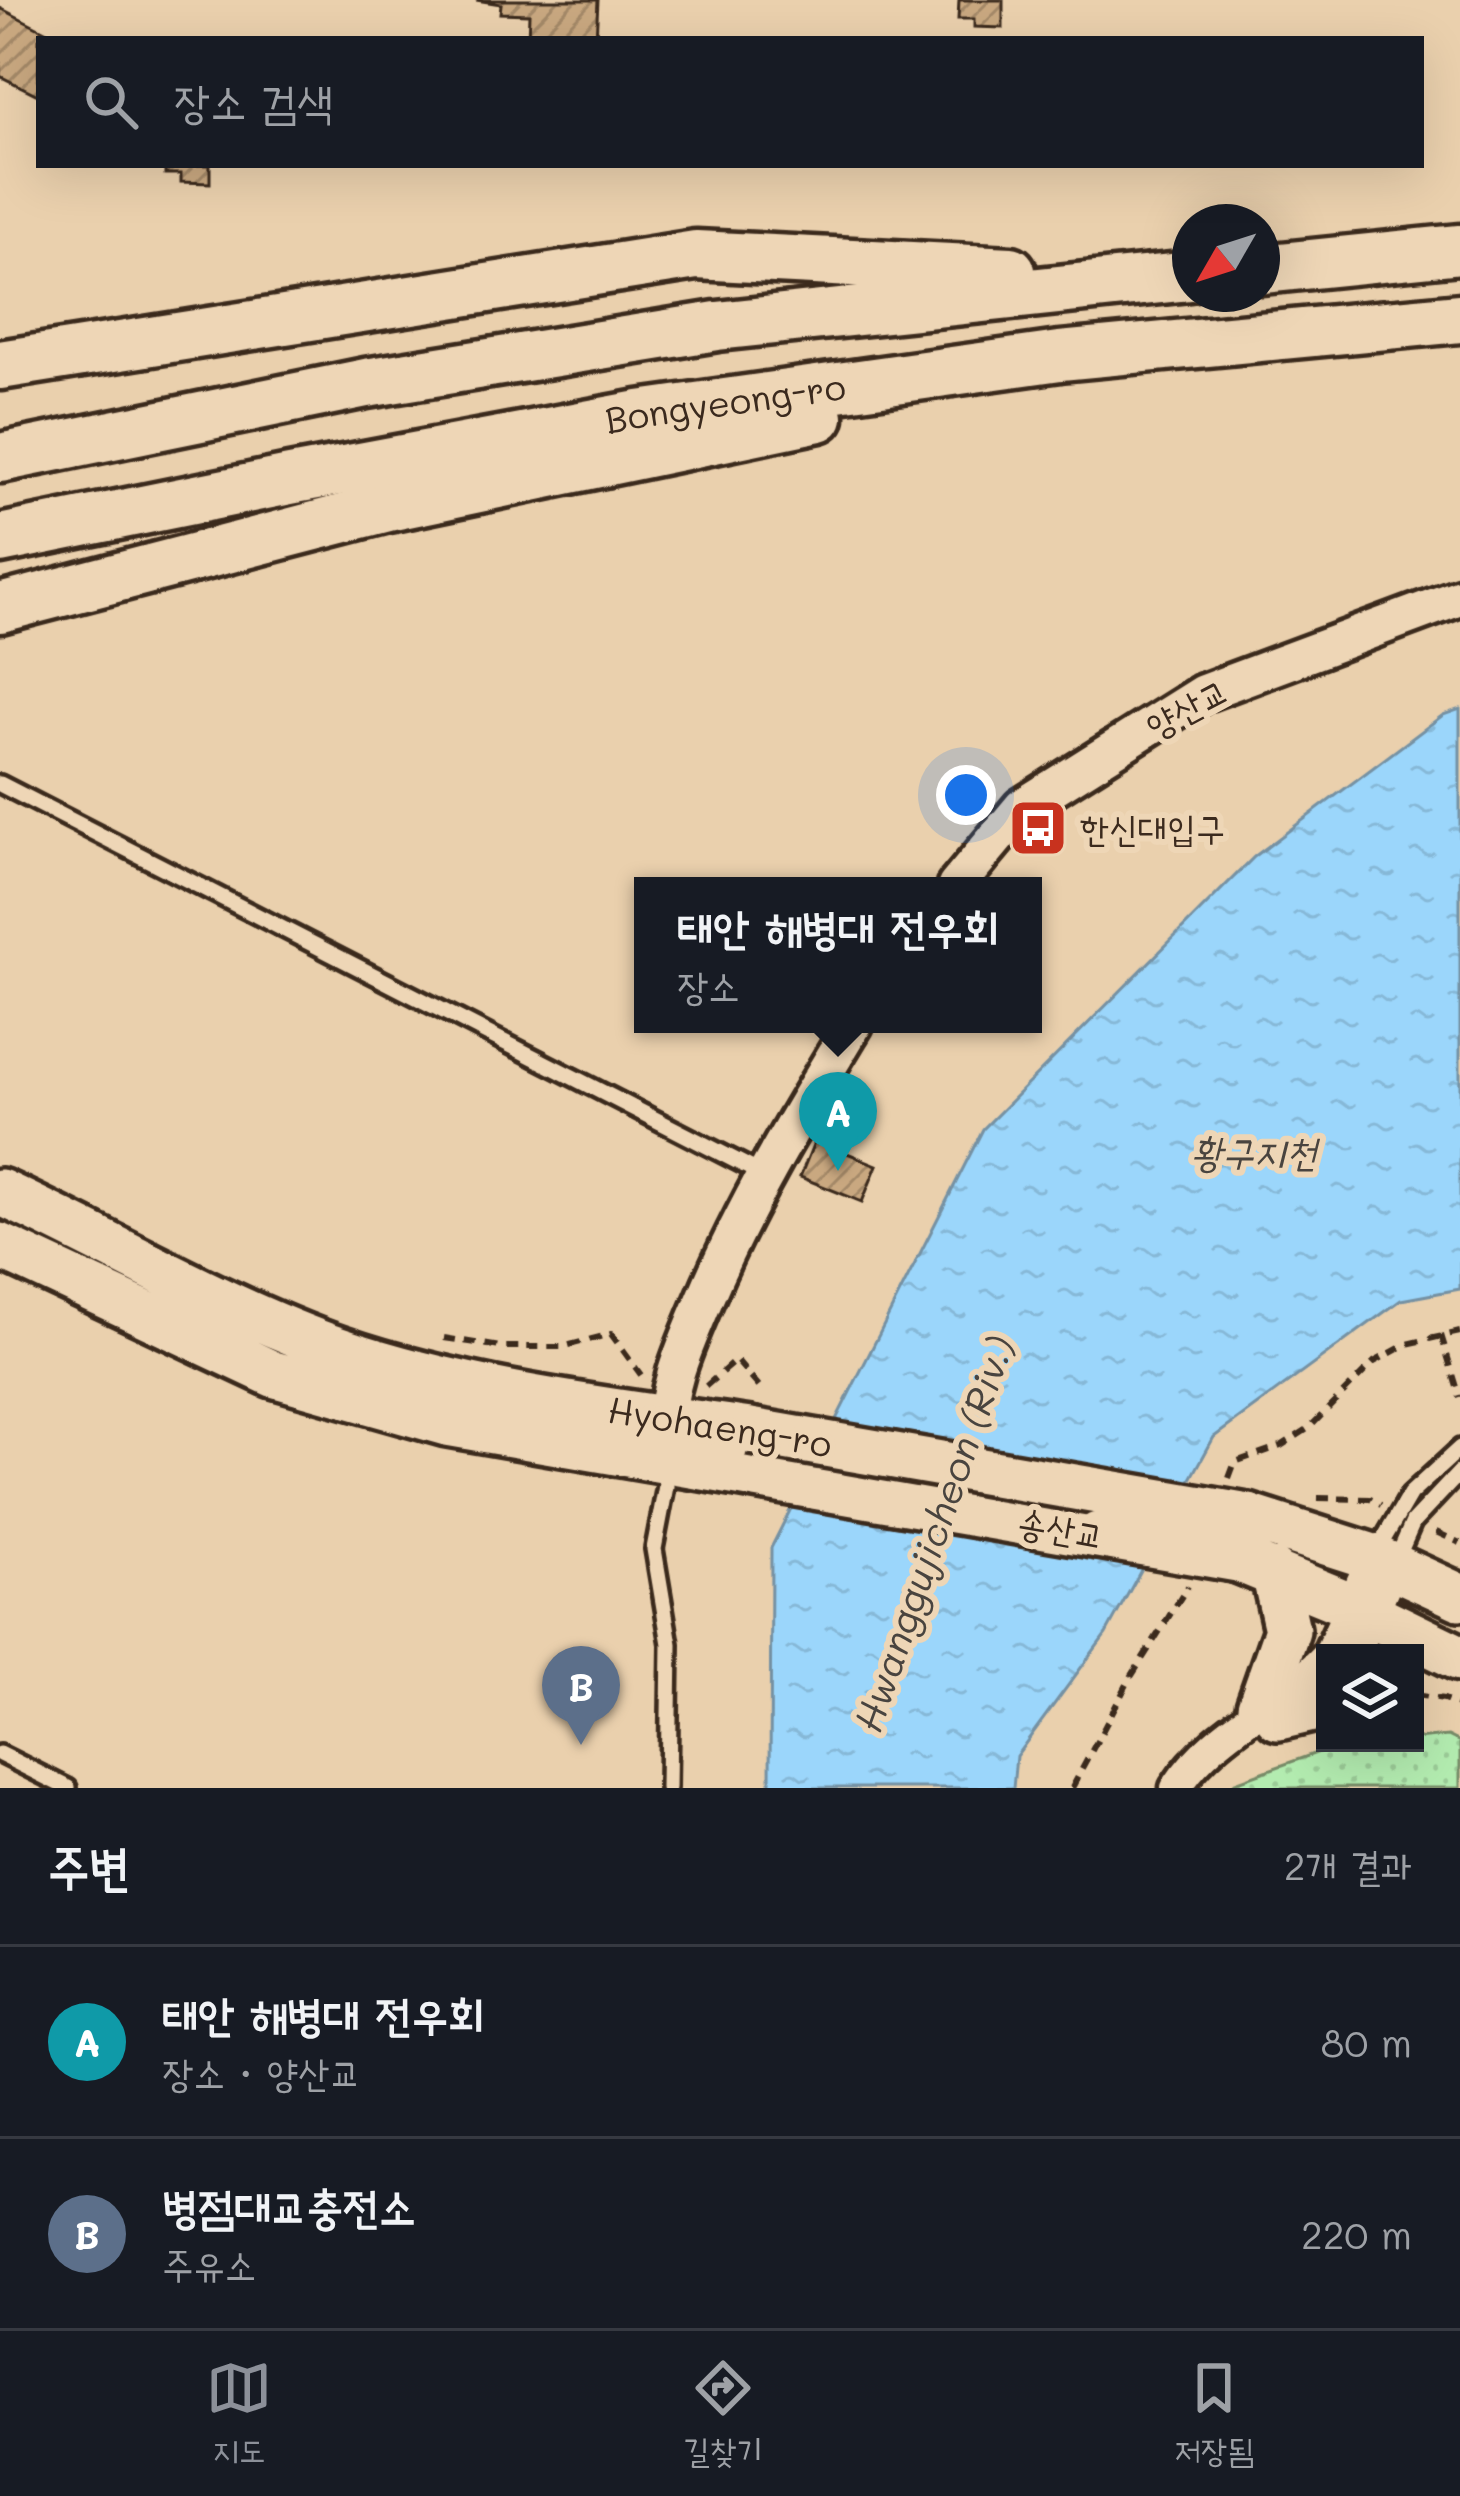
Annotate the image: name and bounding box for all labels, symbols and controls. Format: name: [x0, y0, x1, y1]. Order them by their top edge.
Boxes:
search box: [36, 36, 1424, 168]
icon: search: [78, 69, 144, 135]
text: 장소 검색: [174, 71, 333, 129]
north arrow: [1172, 204, 1280, 312]
street label: Bongyeong-ro: [601, 361, 848, 443]
street label: 양산교: [1137, 666, 1236, 748]
your location: [936, 765, 996, 825]
bus stop icon: 한신대입구: [1007, 797, 1069, 859]
place label: 한신대입구: [1080, 803, 1225, 850]
popup: [634, 877, 1042, 1033]
text: 태안 해병대 전우회: [677, 897, 999, 955]
text: 장소: [677, 959, 740, 1010]
pin: A: [799, 1072, 877, 1171]
water label: 황구지천: [1191, 1125, 1320, 1176]
water label: Hwanggujicheon (Riv.): [841, 1329, 1025, 1738]
street label: Hyohaeng-ro: [605, 1385, 836, 1467]
street label: 송산교: [1014, 1497, 1108, 1558]
map controls: [1316, 1644, 1424, 1752]
button: layers: [1316, 1644, 1424, 1752]
pin: B: [542, 1646, 620, 1745]
text: 주변: [48, 1831, 130, 1898]
text: 2개 결과: [1284, 1839, 1412, 1890]
text: 태안 해병대 전우회: [162, 1984, 484, 2042]
text: A: [73, 2016, 101, 2067]
text: 80 m: [1321, 2016, 1412, 2067]
text: 장소 · 양산교: [162, 2046, 361, 2097]
text: 병점대교충전소: [162, 2176, 415, 2234]
text: B: [74, 2208, 100, 2259]
text: 220 m: [1301, 2208, 1412, 2259]
text: 주유소: [162, 2238, 256, 2289]
tab: 지도: [206, 2355, 272, 2473]
tab: 길찾기: [683, 2355, 763, 2473]
tab: 저장됨: [1175, 2355, 1254, 2473]

